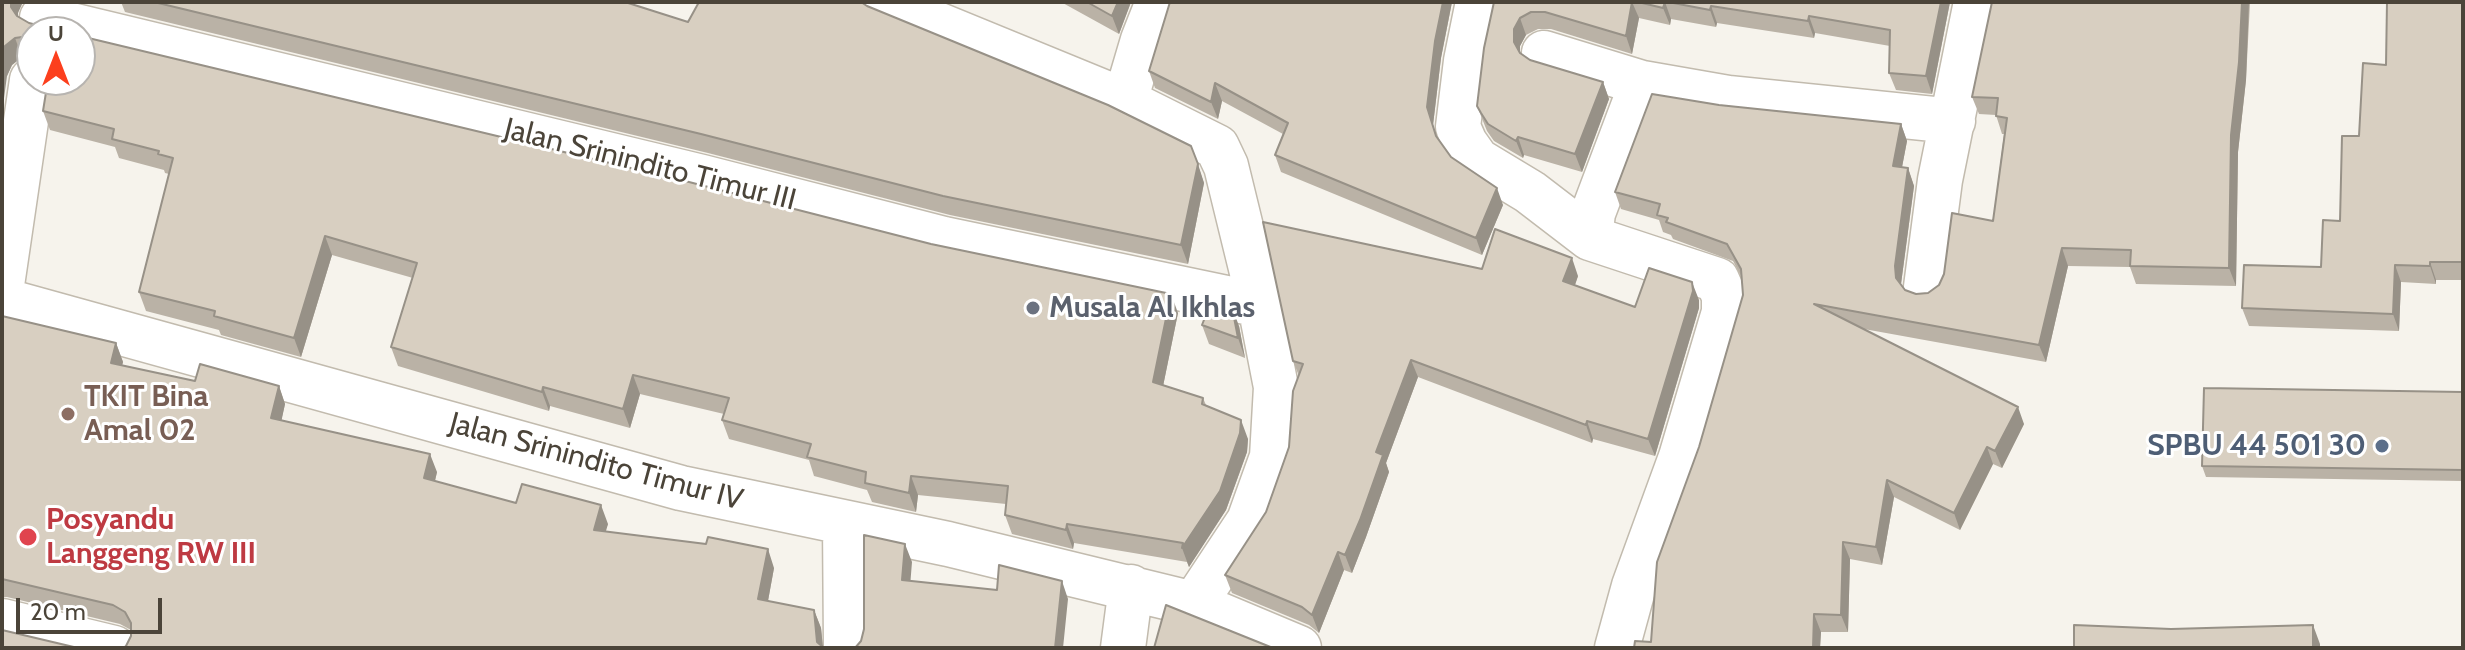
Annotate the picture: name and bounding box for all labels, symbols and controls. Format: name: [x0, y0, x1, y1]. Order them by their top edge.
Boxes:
north arrow: [16, 16, 96, 96]
text: U: [48, 20, 64, 47]
street label: Jalan Srinindito Timur III: [500, 111, 800, 219]
place label: Musala Al Ikhlas: [1049, 290, 1255, 326]
marker: Musala Al Ikhlas: [1024, 299, 1042, 317]
place label: TKIT Bina Amal 02: [84, 379, 209, 450]
marker: TKIT Bina Amal 02: [59, 405, 77, 423]
street label: Jalan Srinindito Timur IV: [445, 405, 747, 519]
place label: SPBU 44 501 30: [2147, 428, 2366, 464]
marker: SPBU 44 501 30: [2373, 437, 2391, 455]
place label: Posyandu Langgeng RW III: [46, 502, 256, 572]
marker: Posyandu Langgeng RW III: [17, 526, 39, 548]
scale bar: [20, 582, 166, 632]
text: 20 m: [30, 597, 86, 626]

